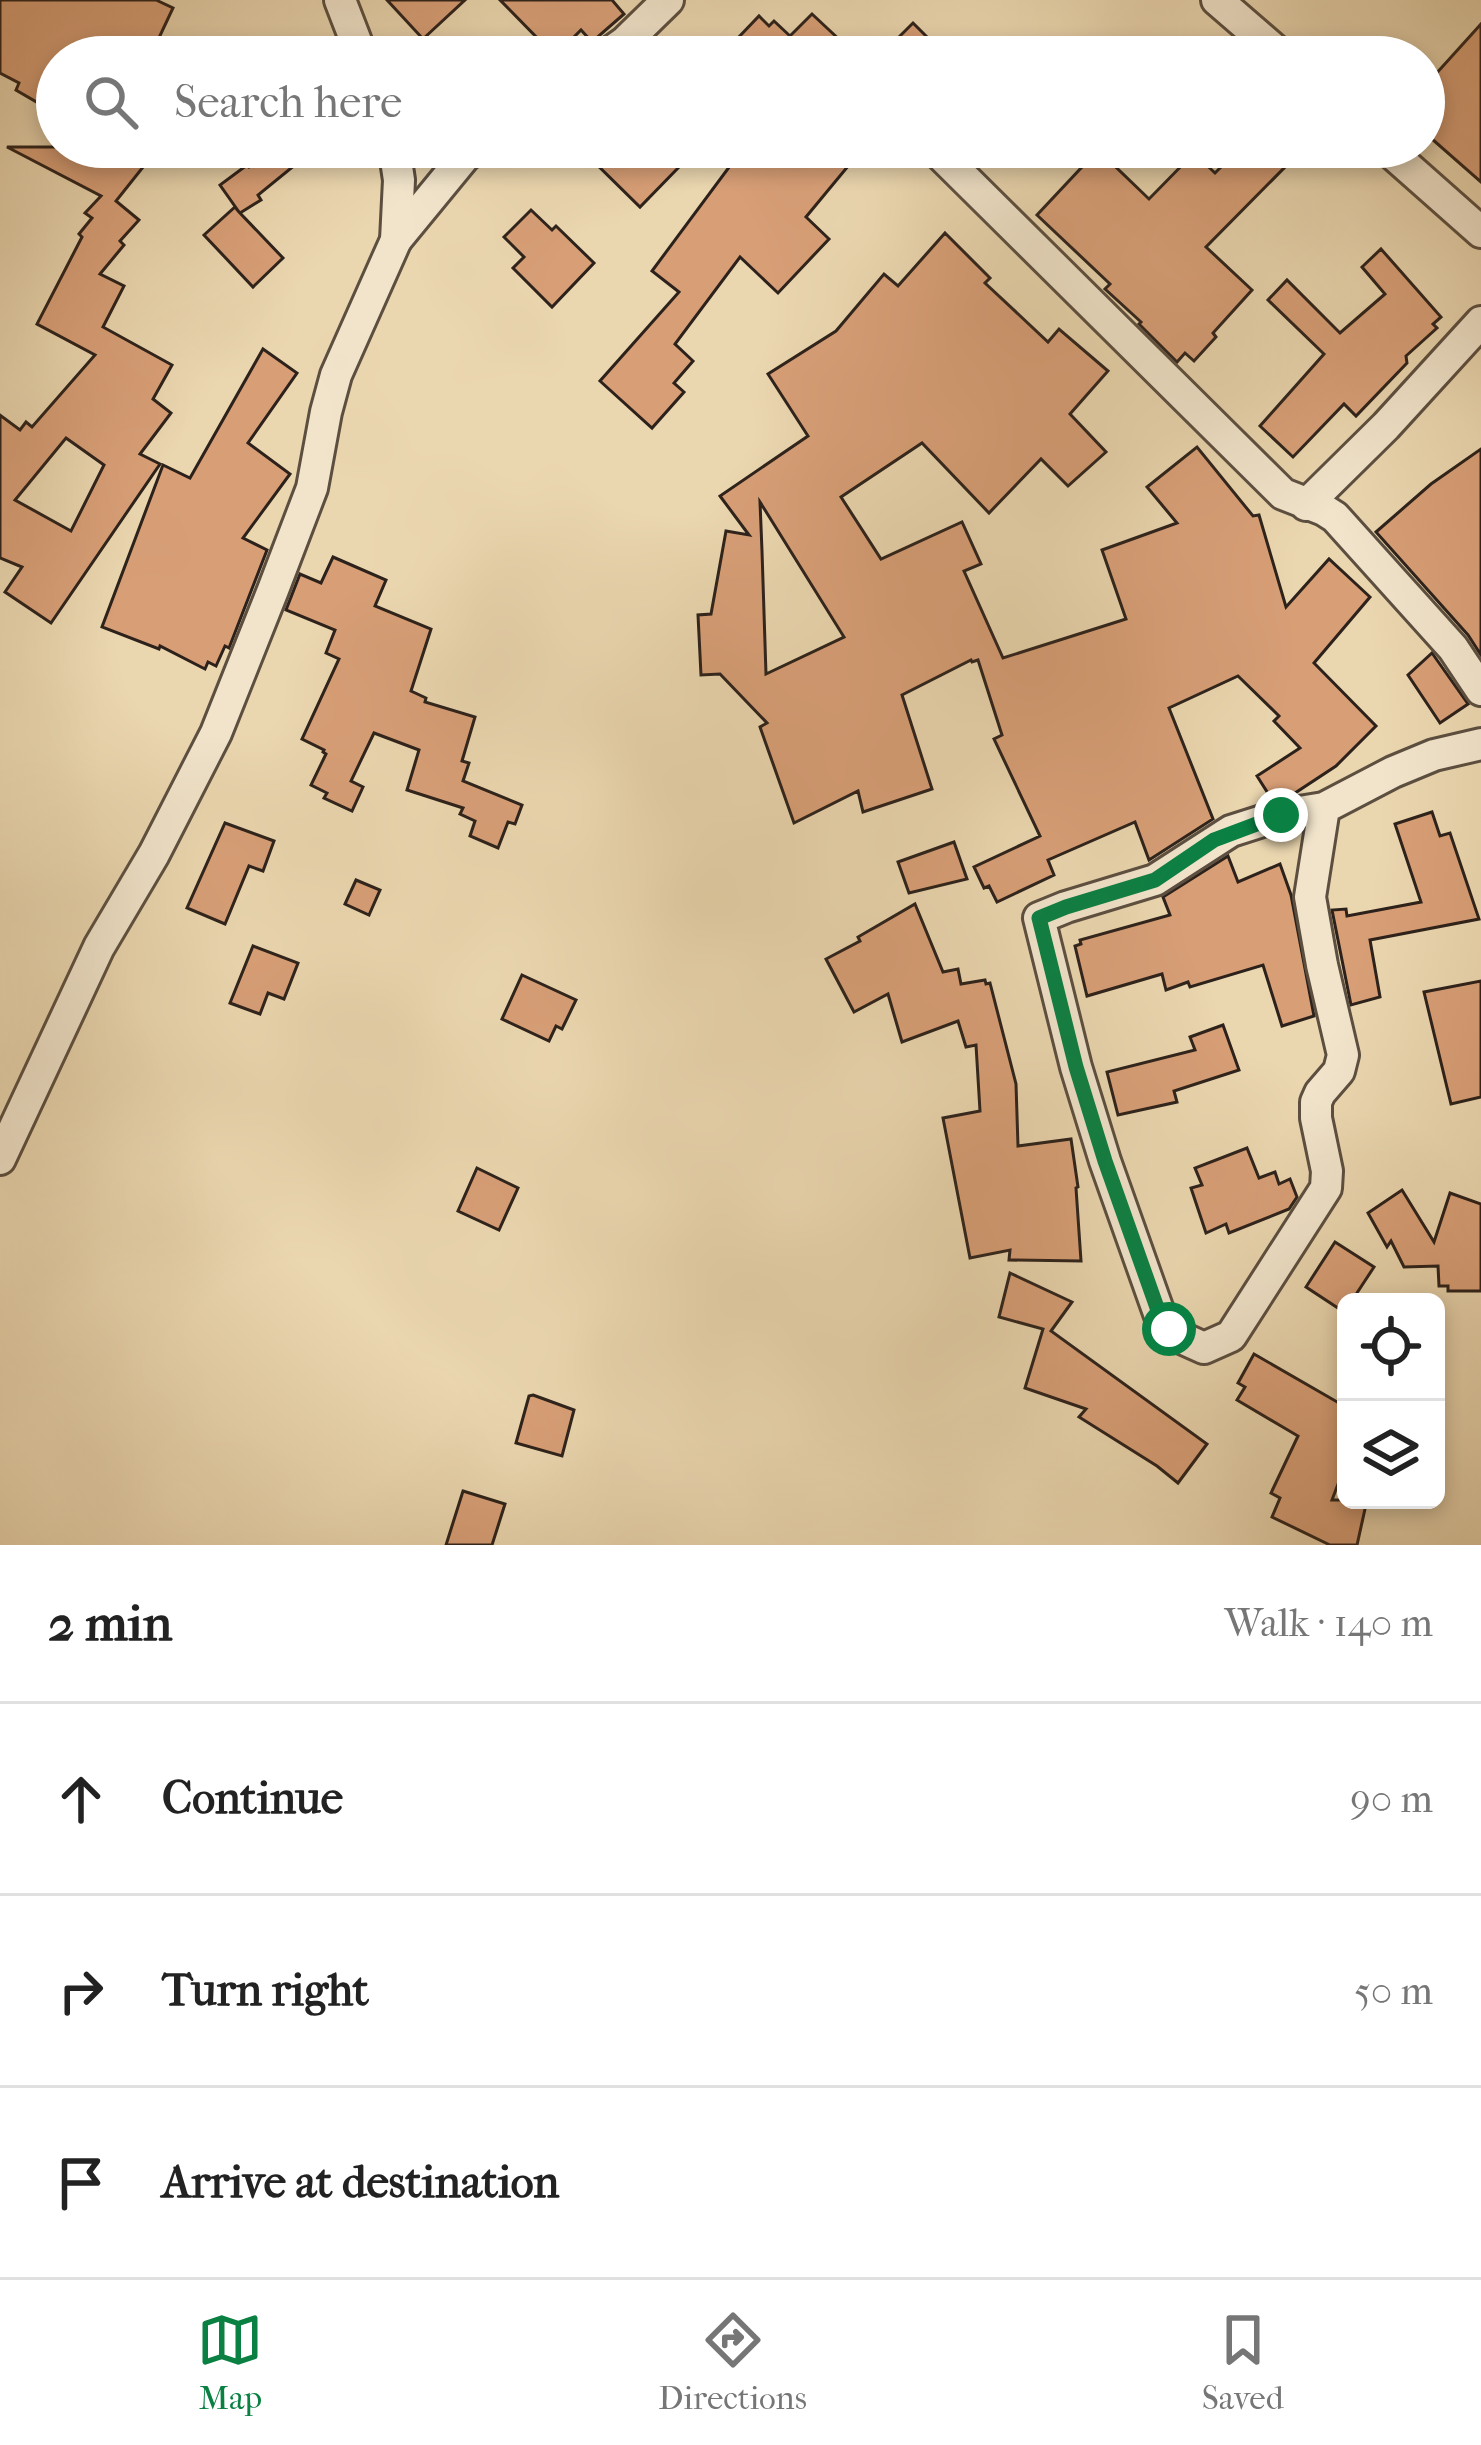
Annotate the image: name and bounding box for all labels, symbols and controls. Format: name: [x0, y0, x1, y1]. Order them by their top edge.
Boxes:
search box: [36, 36, 1445, 168]
icon: search: [78, 69, 144, 135]
text: Search here: [174, 76, 402, 129]
route end: [1254, 788, 1308, 842]
map controls: [1337, 1293, 1445, 1509]
button: locate: [1337, 1293, 1445, 1401]
route start: [1142, 1302, 1196, 1356]
button: layers: [1337, 1401, 1445, 1509]
text: 2 min: [48, 1593, 172, 1653]
text: Walk · 140 m: [1225, 1600, 1433, 1646]
icon: ahead: [48, 1766, 114, 1832]
text: Continue: [162, 1772, 343, 1825]
text: 90 m: [1350, 1776, 1433, 1822]
icon: right: [48, 1958, 114, 2024]
text: Turn right: [162, 1964, 369, 2017]
text: 50 m: [1354, 1968, 1433, 2014]
icon: arrive: [48, 2150, 114, 2216]
text: Arrive at destination: [162, 2156, 559, 2209]
tab: Map: [197, 2307, 263, 2418]
tab: Directions: [658, 2307, 807, 2418]
tab: Saved: [1202, 2307, 1284, 2418]

